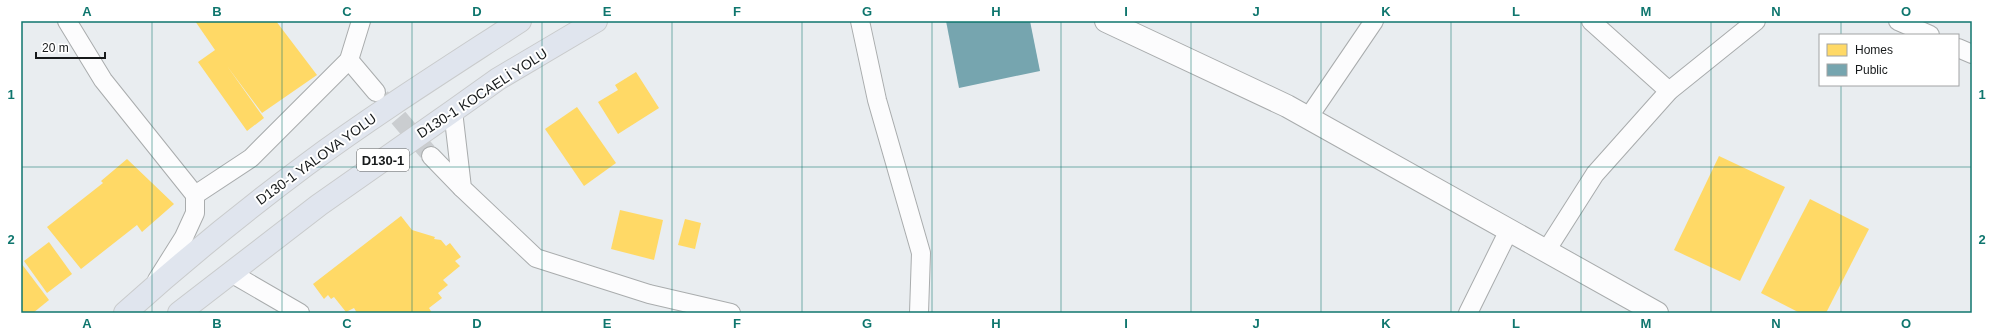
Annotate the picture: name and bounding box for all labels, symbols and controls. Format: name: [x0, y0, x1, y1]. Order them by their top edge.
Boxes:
text: A: [82, 4, 92, 19]
text: B: [212, 4, 222, 19]
text: C: [342, 4, 352, 19]
text: D: [472, 4, 482, 19]
text: E: [603, 4, 612, 19]
text: F: [733, 4, 741, 19]
text: G: [862, 4, 872, 19]
text: H: [991, 4, 1001, 19]
text: I: [1124, 4, 1128, 19]
text: J: [1252, 4, 1260, 19]
text: K: [1381, 4, 1391, 19]
text: L: [1512, 4, 1520, 19]
text: M: [1641, 4, 1651, 19]
text: N: [1771, 4, 1781, 19]
text: O: [1901, 4, 1911, 19]
scale bar: [36, 34, 105, 60]
legend: [1819, 34, 1959, 86]
text: 20 m: [42, 41, 69, 55]
text: Homes: [1855, 43, 1893, 57]
street label: D130-1 KOCAELİ YOLU: [413, 44, 550, 141]
text: Public: [1855, 63, 1888, 77]
text: 1: [7, 87, 15, 102]
text: 1: [1978, 87, 1986, 102]
street label: D130-1 YALOVA YOLU: [253, 110, 379, 208]
road number: D130-1: [357, 149, 409, 171]
text: 2: [7, 232, 15, 247]
text: 2: [1978, 232, 1986, 247]
text: A: [82, 316, 92, 331]
text: B: [212, 316, 222, 331]
text: C: [342, 316, 352, 331]
text: D: [472, 316, 482, 331]
text: E: [603, 316, 612, 331]
text: F: [733, 316, 741, 331]
text: G: [862, 316, 872, 331]
text: H: [991, 316, 1001, 331]
text: I: [1124, 316, 1128, 331]
text: J: [1252, 316, 1260, 331]
text: K: [1381, 316, 1391, 331]
text: L: [1512, 316, 1520, 331]
text: M: [1641, 316, 1651, 331]
text: N: [1771, 316, 1781, 331]
text: O: [1901, 316, 1911, 331]

